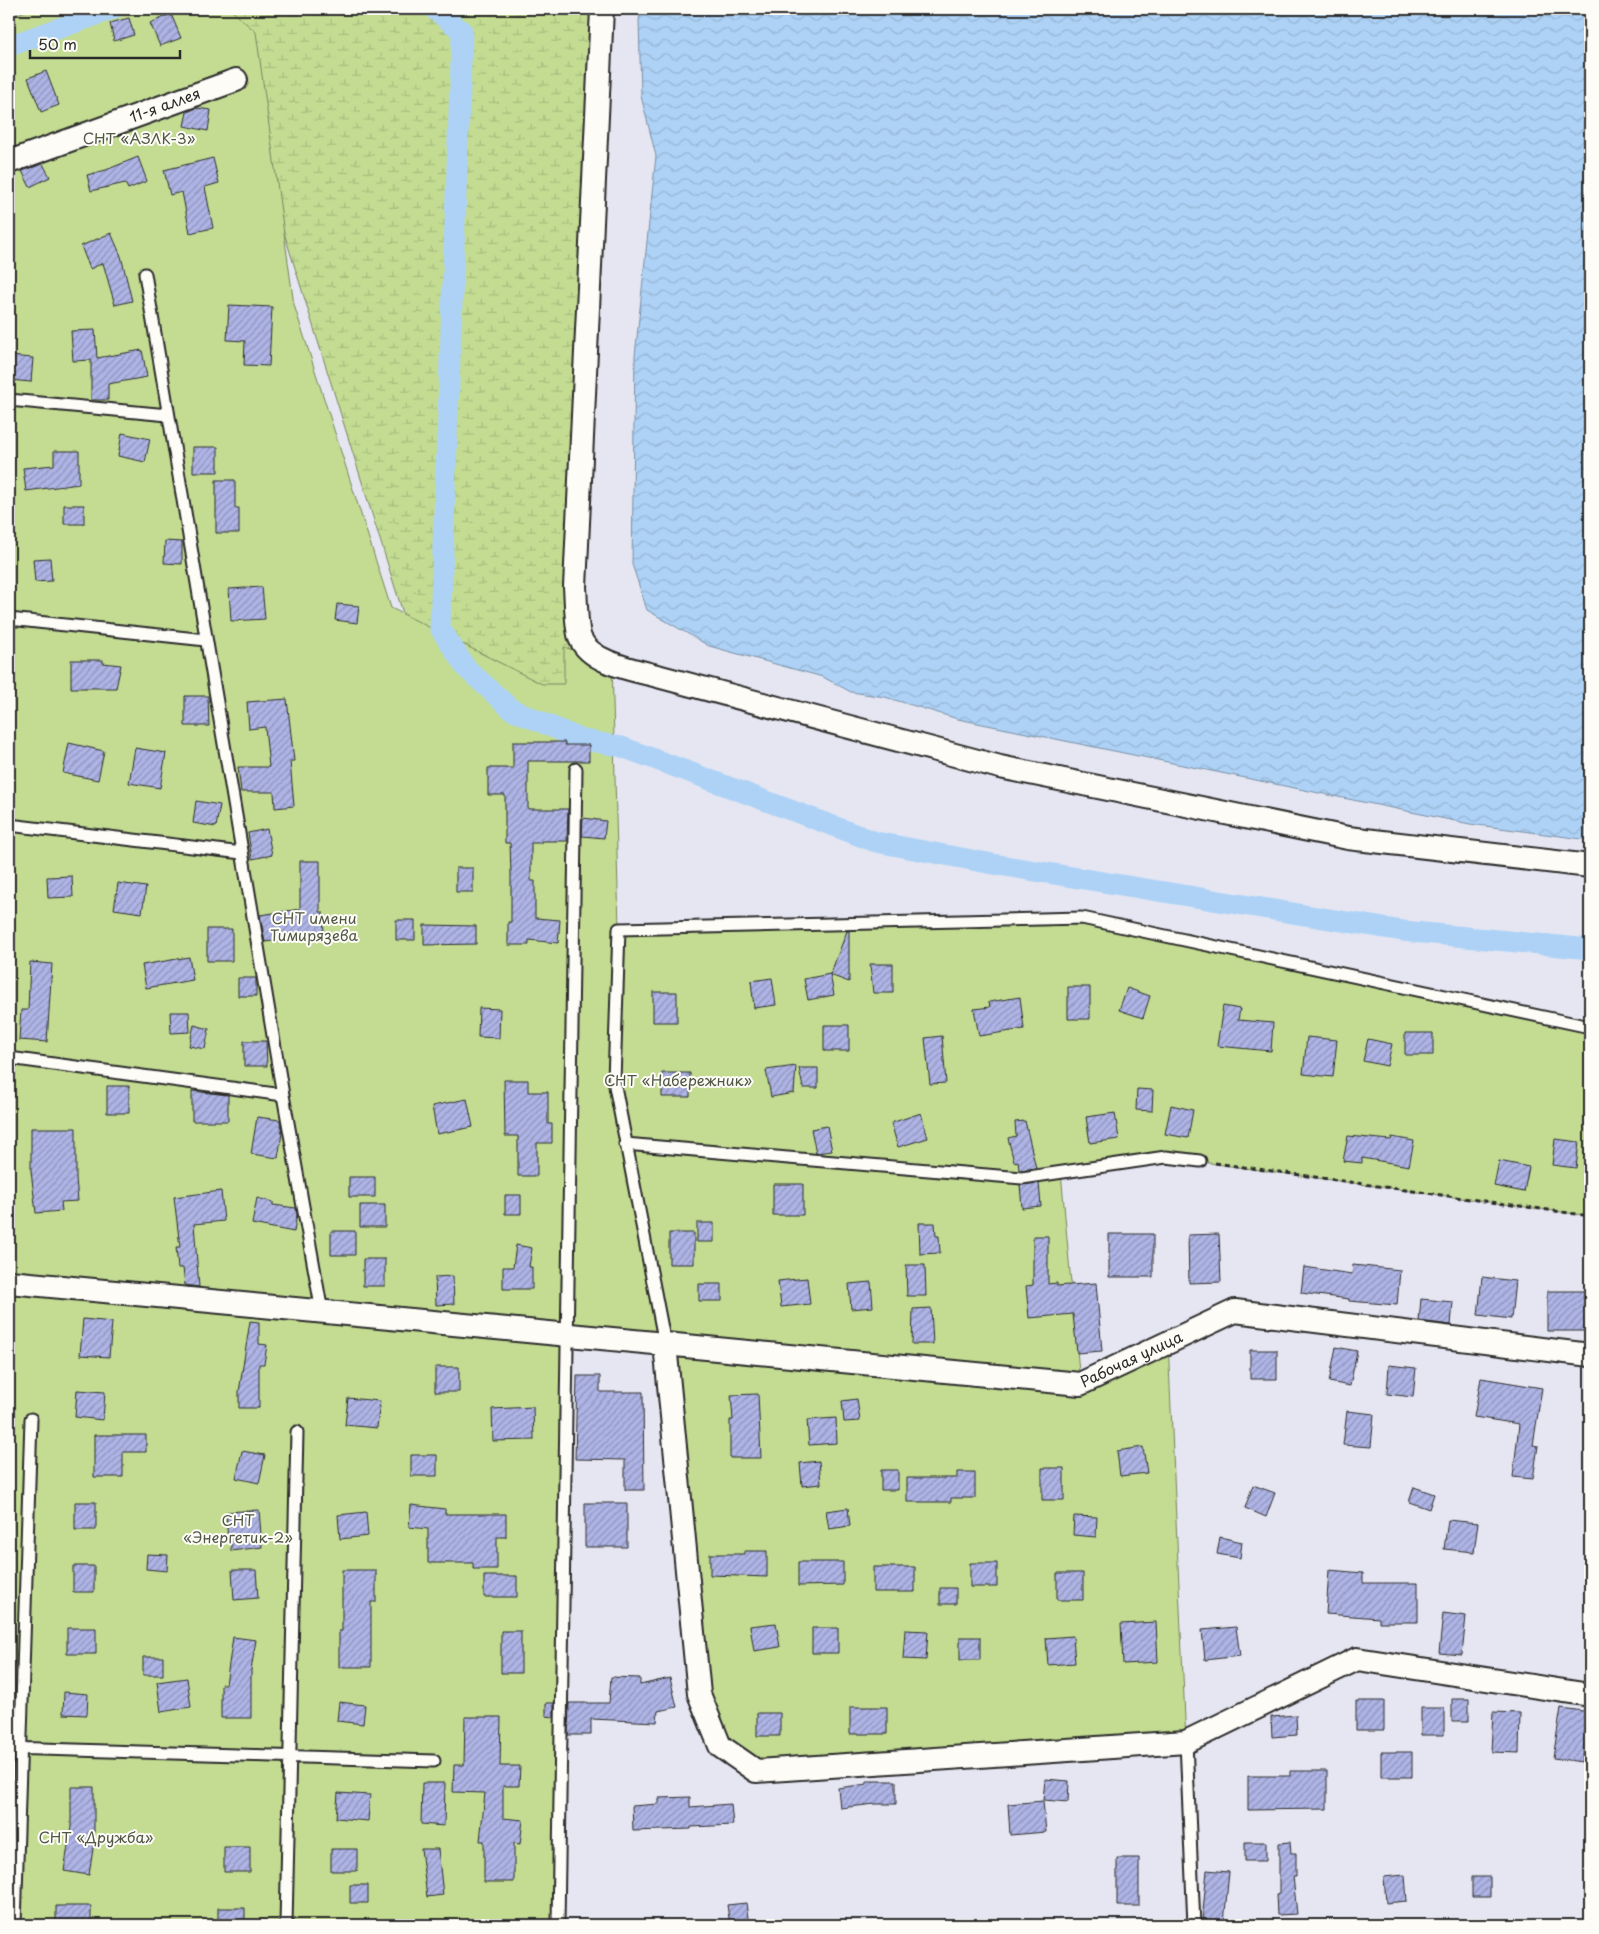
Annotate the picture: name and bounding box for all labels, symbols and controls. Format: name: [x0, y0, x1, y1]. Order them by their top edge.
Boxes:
scale bar: [30, 28, 180, 60]
text: 50 m: [38, 32, 77, 55]
street label: 11-я аллея: [126, 81, 203, 128]
park label: СНТ «АЗЛК-3»: [83, 126, 196, 149]
park label: СНТ имени Тимирязева: [270, 906, 359, 946]
park label: СНТ «Набережник»: [604, 1068, 752, 1091]
street label: Рабочая улица: [1076, 1324, 1186, 1392]
park label: СНТ «Энергетик-2»: [183, 1508, 293, 1548]
park label: СНТ «Дружба»: [39, 1825, 154, 1848]

